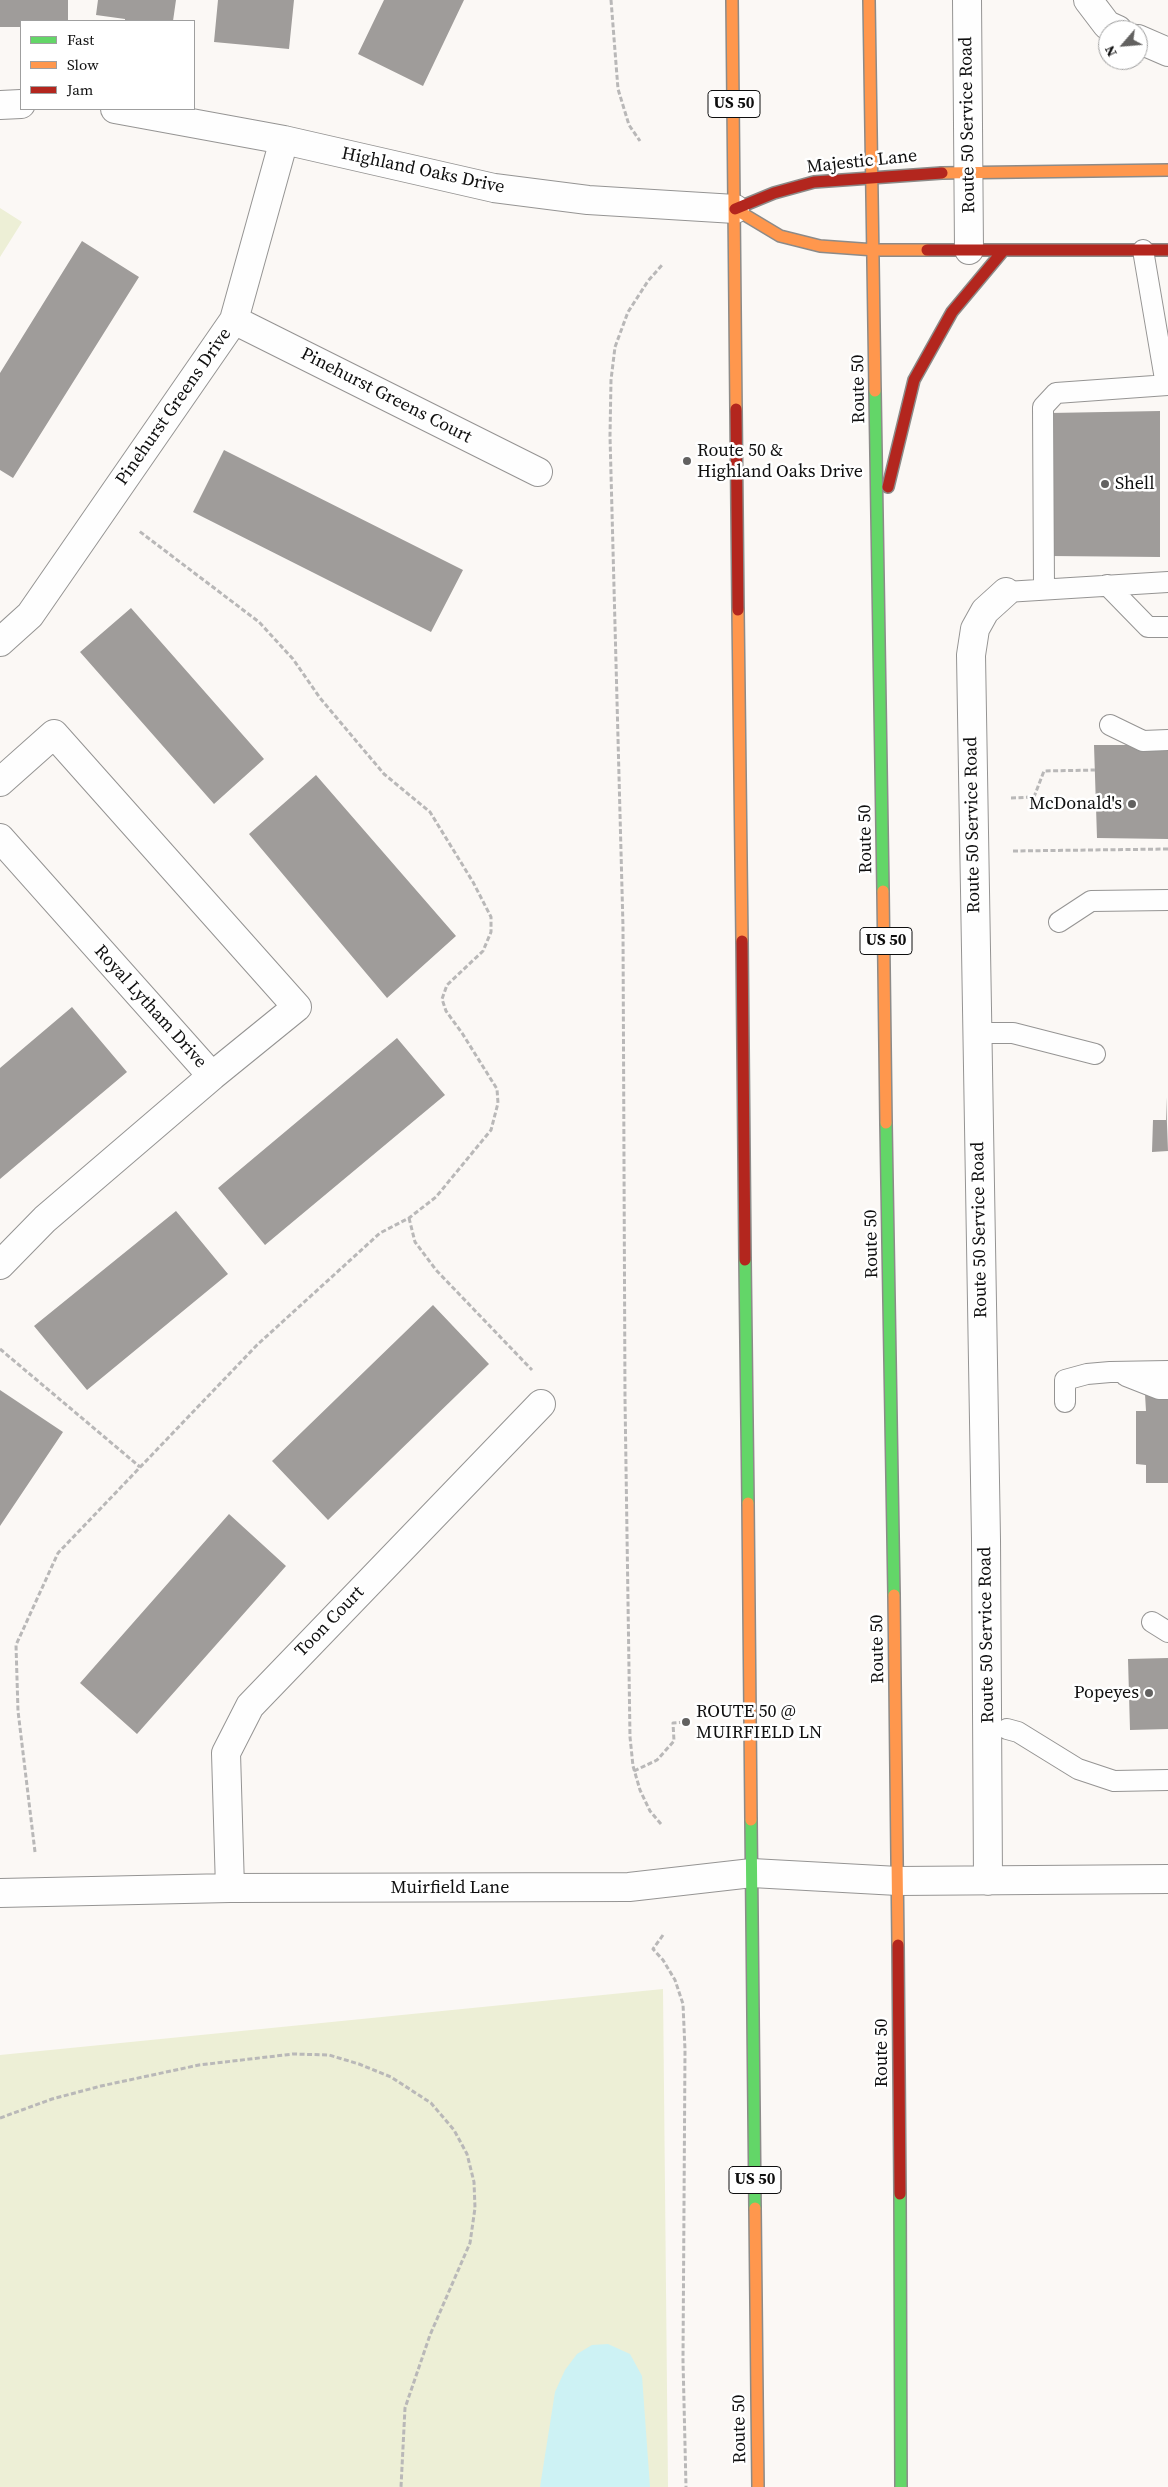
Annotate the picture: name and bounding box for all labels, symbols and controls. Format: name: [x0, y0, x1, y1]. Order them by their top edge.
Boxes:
legend: [20, 20, 195, 110]
north arrow: [1098, 20, 1148, 70]
text: Fast: [67, 29, 94, 50]
street label: Route 50 Service Road: [956, 36, 980, 214]
text: N: [1099, 42, 1122, 60]
text: Slow: [67, 54, 99, 75]
text: Jam: [67, 79, 93, 100]
road number: US 50: [708, 90, 760, 118]
street label: Highland Oaks Drive: [340, 143, 506, 199]
street label: Majestic Lane: [806, 145, 918, 179]
street label: Pinehurst Greens Drive: [112, 324, 236, 490]
street label: Pinehurst Greens Court: [297, 343, 475, 449]
street label: Route 50: [848, 354, 870, 424]
place label: Route 50 & Highland Oaks Drive: [697, 440, 863, 482]
marker: Route 50 & Highland Oaks Drive: [681, 455, 693, 467]
place label: Shell: [1115, 473, 1155, 495]
marker: Shell: [1099, 478, 1111, 490]
street label: Route 50 Service Road: [961, 736, 985, 914]
place label: McDonald's: [1029, 793, 1122, 815]
marker: McDonald's: [1126, 798, 1138, 810]
street label: Route 50: [855, 804, 877, 874]
road number: US 50: [860, 928, 912, 954]
street label: Royal Lytham Drive: [89, 941, 211, 1073]
street label: Route 50 Service Road: [968, 1141, 992, 1319]
street label: Route 50: [861, 1209, 883, 1279]
street label: Route 50 Service Road: [975, 1546, 999, 1724]
street label: Toon Court: [291, 1582, 369, 1662]
street label: Route 50: [867, 1614, 889, 1684]
place label: Popeyes: [1074, 1682, 1139, 1704]
marker: Popeyes: [1143, 1687, 1155, 1699]
place label: ROUTE 50 @ MUIRFIELD LN: [696, 1701, 822, 1744]
marker: ROUTE 50 @ MUIRFIELD LN: [680, 1716, 692, 1728]
street label: Muirfield Lane: [391, 1877, 509, 1899]
street label: Route 50: [871, 2019, 893, 2087]
road number: US 50: [729, 2166, 781, 2194]
street label: Route 50: [729, 2394, 751, 2464]

